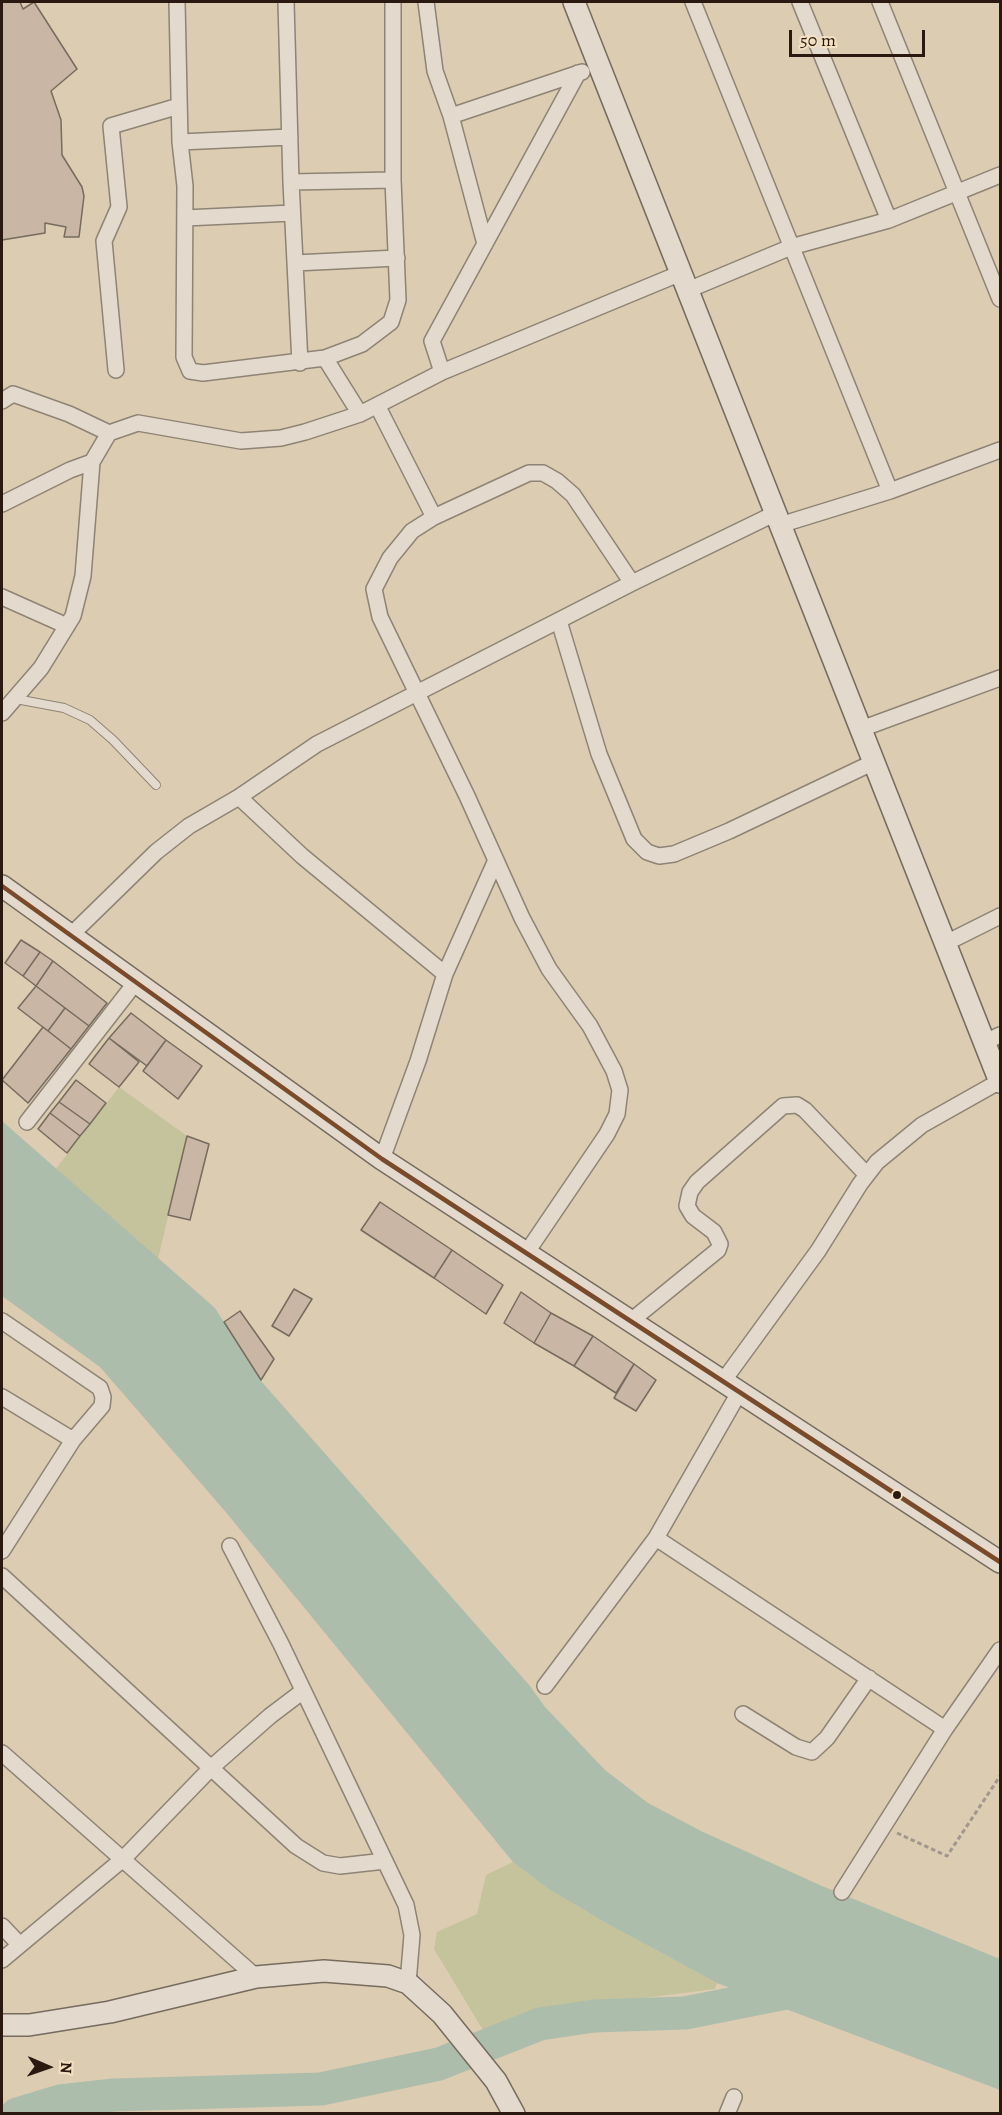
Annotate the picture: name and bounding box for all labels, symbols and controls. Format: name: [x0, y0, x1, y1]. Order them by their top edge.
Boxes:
scale bar: [792, 18, 928, 56]
text: 50 m: [800, 28, 836, 52]
unlabelled marker: [891, 1489, 903, 1501]
north arrow: [18, 2037, 78, 2097]
text: N: [55, 2061, 77, 2074]

